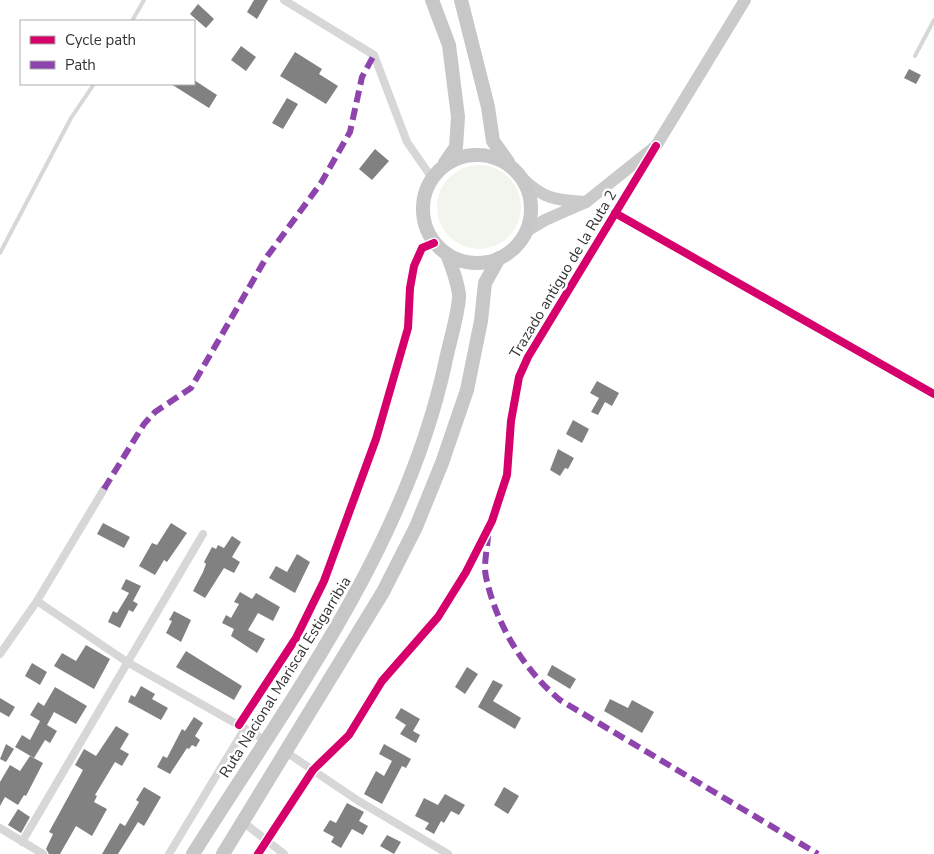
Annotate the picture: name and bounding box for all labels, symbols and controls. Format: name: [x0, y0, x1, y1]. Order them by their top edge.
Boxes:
legend: [20, 20, 195, 85]
text: Cycle path: [65, 30, 136, 50]
text: Path: [65, 55, 96, 75]
street label: Trazado antiguo de la Ruta 2: [505, 186, 621, 362]
street label: Ruta Nacional Mariscal Estigarribia: [215, 573, 355, 781]

